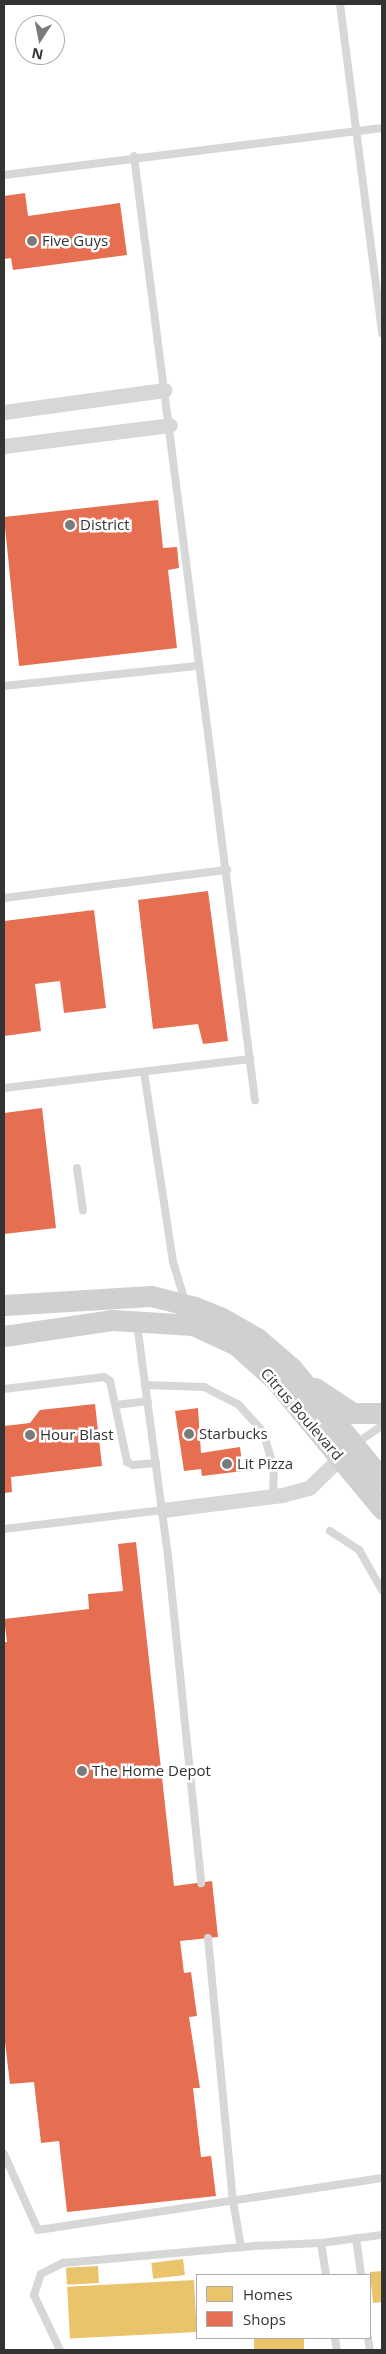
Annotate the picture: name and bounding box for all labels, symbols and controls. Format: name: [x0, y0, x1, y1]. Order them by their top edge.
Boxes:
north arrow: [15, 15, 65, 65]
text: N: [30, 44, 45, 65]
place label: Five Guys: [42, 232, 108, 250]
marker: Five Guys: [26, 235, 38, 247]
place label: District: [80, 516, 130, 534]
marker: District: [64, 519, 76, 531]
street label: Citrus Boulevard: [257, 1364, 347, 1464]
place label: Starbucks: [199, 1425, 268, 1443]
place label: Hour Blast: [40, 1426, 114, 1444]
marker: Starbucks: [183, 1428, 195, 1440]
marker: Hour Blast: [24, 1429, 36, 1441]
place label: Lit Pizza: [237, 1455, 293, 1473]
marker: Lit Pizza: [221, 1458, 233, 1470]
place label: The Home Depot: [92, 1762, 211, 1780]
marker: The Home Depot: [76, 1765, 88, 1777]
legend: [196, 2274, 371, 2339]
text: Homes: [243, 2284, 293, 2304]
text: Shops: [243, 2309, 286, 2329]

